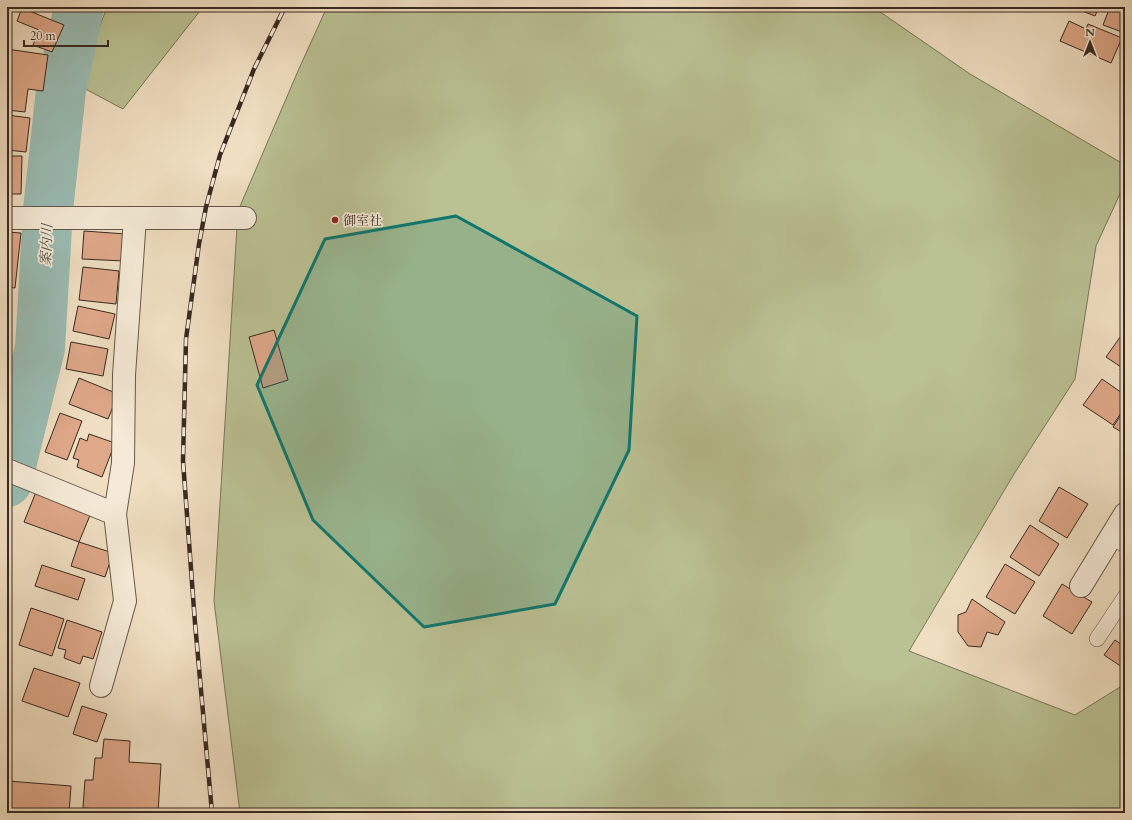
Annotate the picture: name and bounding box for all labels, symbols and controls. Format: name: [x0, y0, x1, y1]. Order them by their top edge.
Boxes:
scale bar: [24, 22, 108, 48]
north arrow: [1070, 22, 1110, 62]
text: N: [1085, 25, 1095, 40]
text: 20 m: [30, 28, 57, 44]
place label: 御室社: [343, 212, 382, 230]
marker: 御室社: [330, 215, 340, 225]
water label: 案内川: [36, 222, 57, 266]

